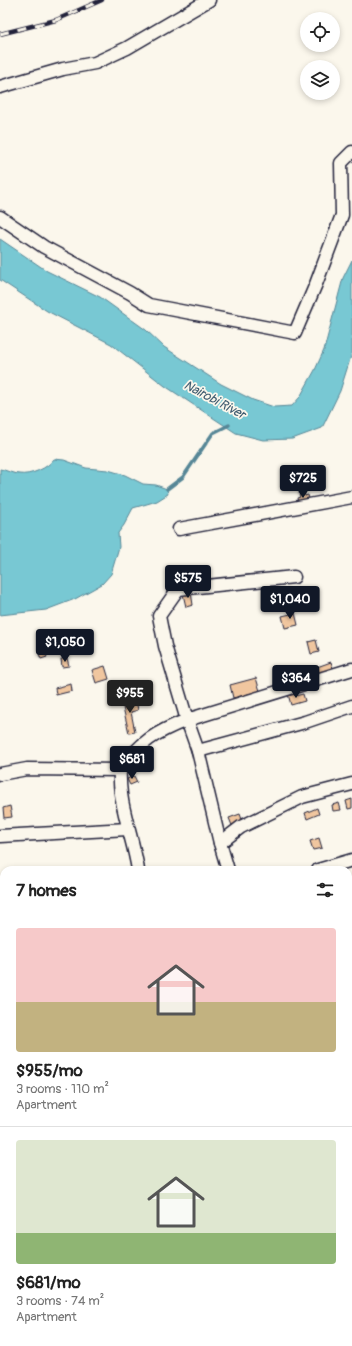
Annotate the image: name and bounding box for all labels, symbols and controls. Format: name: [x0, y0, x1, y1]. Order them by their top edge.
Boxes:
map controls: [300, 12, 340, 100]
button: locate: [300, 12, 340, 52]
button: layers: [300, 60, 340, 100]
water label: Nairobi River: [181, 377, 250, 424]
pin: $725: [279, 465, 327, 499]
text: $725: [289, 470, 317, 486]
pin: $575: [164, 565, 212, 599]
text: $575: [174, 570, 202, 586]
pin: $1,040: [257, 586, 323, 620]
text: $1,040: [270, 591, 310, 607]
pin: $1,050: [32, 629, 98, 663]
text: $1,050: [45, 634, 85, 650]
pin: $364: [272, 665, 320, 699]
text: $364: [281, 670, 311, 686]
pin: $955: [106, 680, 154, 714]
text: $955: [116, 685, 144, 701]
pin: $681: [108, 746, 156, 780]
text: $681: [119, 751, 145, 767]
icon: filters: [314, 879, 336, 901]
text: 7 homes: [16, 880, 76, 901]
icon: home: [140, 954, 212, 1026]
text: $955/mo: [16, 1060, 83, 1081]
text: 3 rooms · 110 m²: [16, 1081, 109, 1097]
text: Apartment: [16, 1097, 77, 1113]
icon: home: [140, 1166, 212, 1238]
text: $681/mo: [16, 1272, 81, 1293]
text: 3 rooms · 74 m²: [16, 1293, 104, 1309]
text: Apartment: [16, 1309, 77, 1325]

